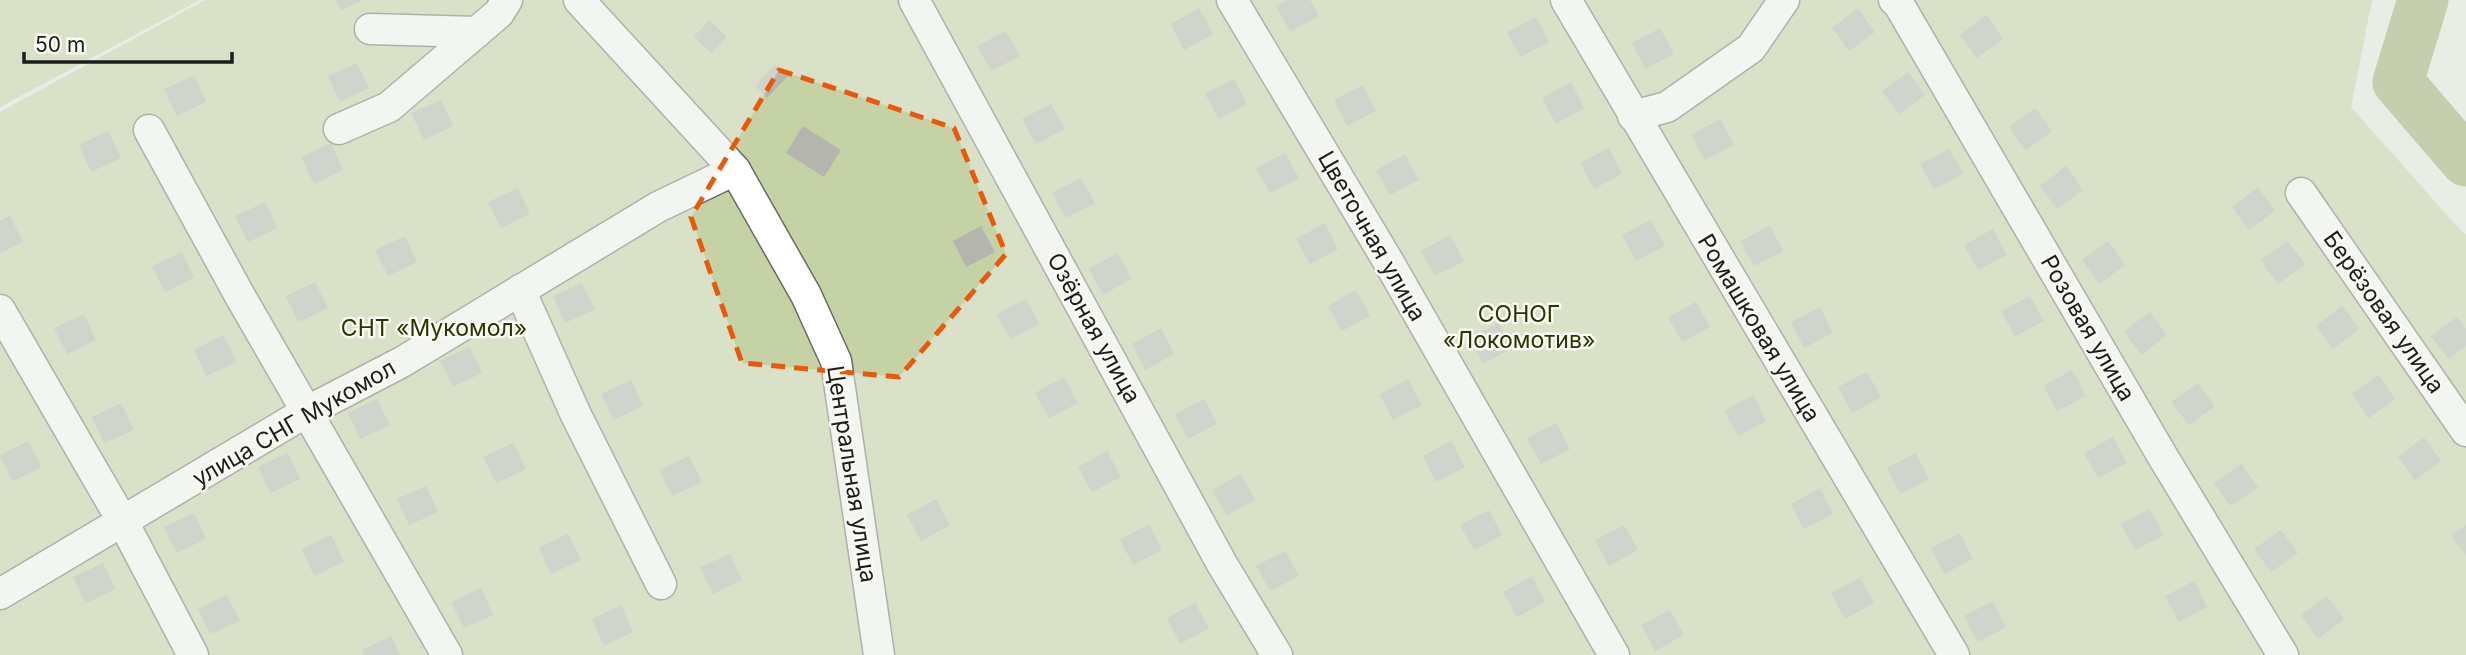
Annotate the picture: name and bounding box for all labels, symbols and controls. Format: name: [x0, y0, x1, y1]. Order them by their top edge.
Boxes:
scale bar: [24, 21, 233, 65]
text: 50 m: [35, 32, 85, 57]
street label: Цветочная улица: [1312, 146, 1432, 326]
street label: Берёзовая улица: [2318, 226, 2450, 398]
street label: Ромашковая улица: [1692, 229, 1826, 427]
street label: Озёрная улица: [1041, 248, 1147, 408]
street label: Розовая улица: [2035, 250, 2141, 406]
park label: СОНОГ «Локомотив»: [1443, 300, 1595, 354]
park label: СНТ «Мукомол»: [341, 314, 527, 342]
street label: улица СНГ Мукомол: [187, 353, 401, 493]
street label: Центральная улица: [821, 364, 883, 584]

